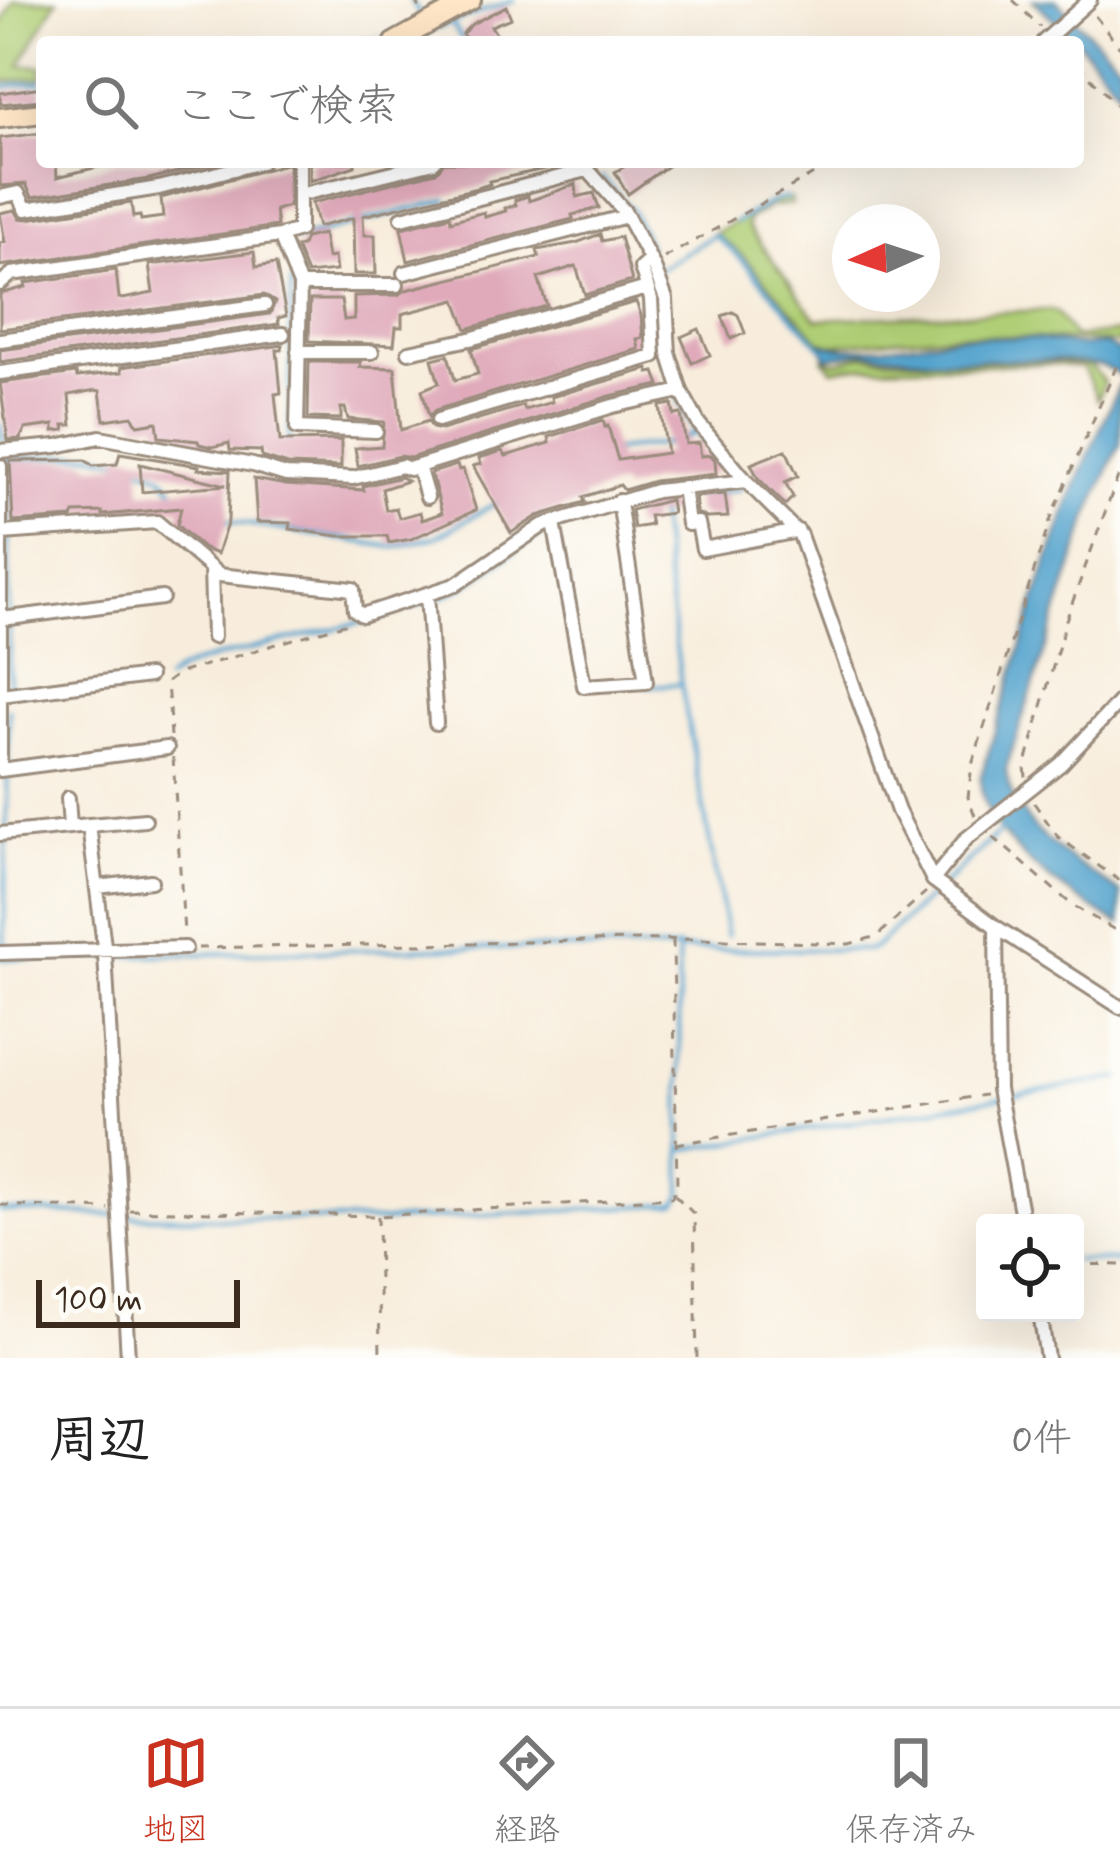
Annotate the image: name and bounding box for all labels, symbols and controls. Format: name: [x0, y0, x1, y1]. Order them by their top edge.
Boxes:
search box: [36, 36, 1084, 168]
icon: search: [78, 69, 144, 135]
text: ここで検索: [174, 78, 399, 137]
north arrow: [832, 204, 940, 312]
map controls: [976, 1214, 1084, 1322]
button: locate: [976, 1214, 1084, 1322]
scale bar: [36, 1274, 240, 1327]
text: 100 m: [54, 1279, 143, 1323]
text: 周辺: [48, 1409, 150, 1475]
text: 0件: [1011, 1415, 1072, 1466]
tab: 地図: [143, 1730, 209, 1853]
tab: 経路: [494, 1730, 560, 1853]
tab: 保存済み: [845, 1730, 977, 1853]

